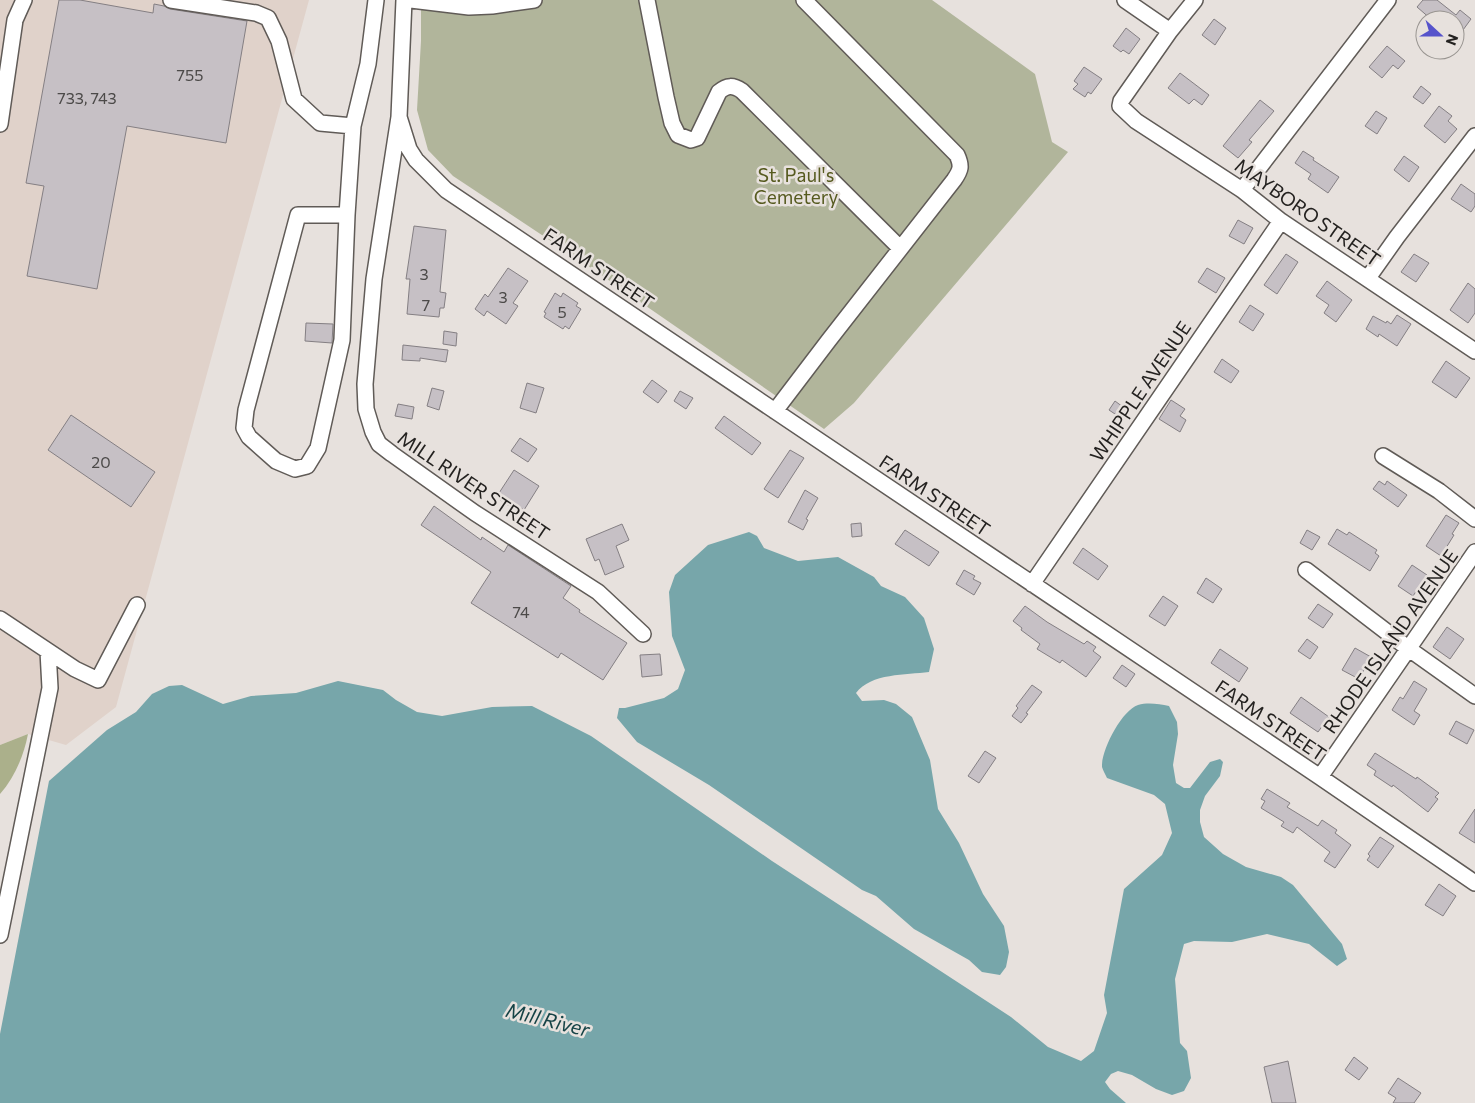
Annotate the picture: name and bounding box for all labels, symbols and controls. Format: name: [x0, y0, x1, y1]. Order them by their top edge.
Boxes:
north arrow: [1415, 10, 1465, 60]
text: N: [1443, 32, 1462, 48]
house number: 755: [177, 65, 203, 84]
house number: 733, 743: [57, 88, 117, 107]
street label: MAYBORO STREET: [1231, 153, 1385, 271]
park label: St. Paul's Cemetery: [754, 163, 838, 208]
street label: FARM STREET: [539, 223, 659, 313]
house number: 3: [419, 264, 429, 283]
house number: 3: [498, 287, 508, 306]
house number: 7: [422, 295, 430, 314]
house number: 5: [557, 302, 567, 321]
street label: WHIPPLE AVENUE: [1085, 317, 1195, 465]
street label: MILL RIVER STREET: [394, 426, 554, 544]
street label: FARM STREET: [875, 450, 995, 540]
house number: 20: [91, 452, 111, 471]
street label: RHODE ISLAND AVENUE: [1318, 545, 1462, 737]
house number: 74: [512, 602, 530, 621]
street label: FARM STREET: [1211, 675, 1331, 765]
water label: Mill River: [504, 997, 593, 1041]

